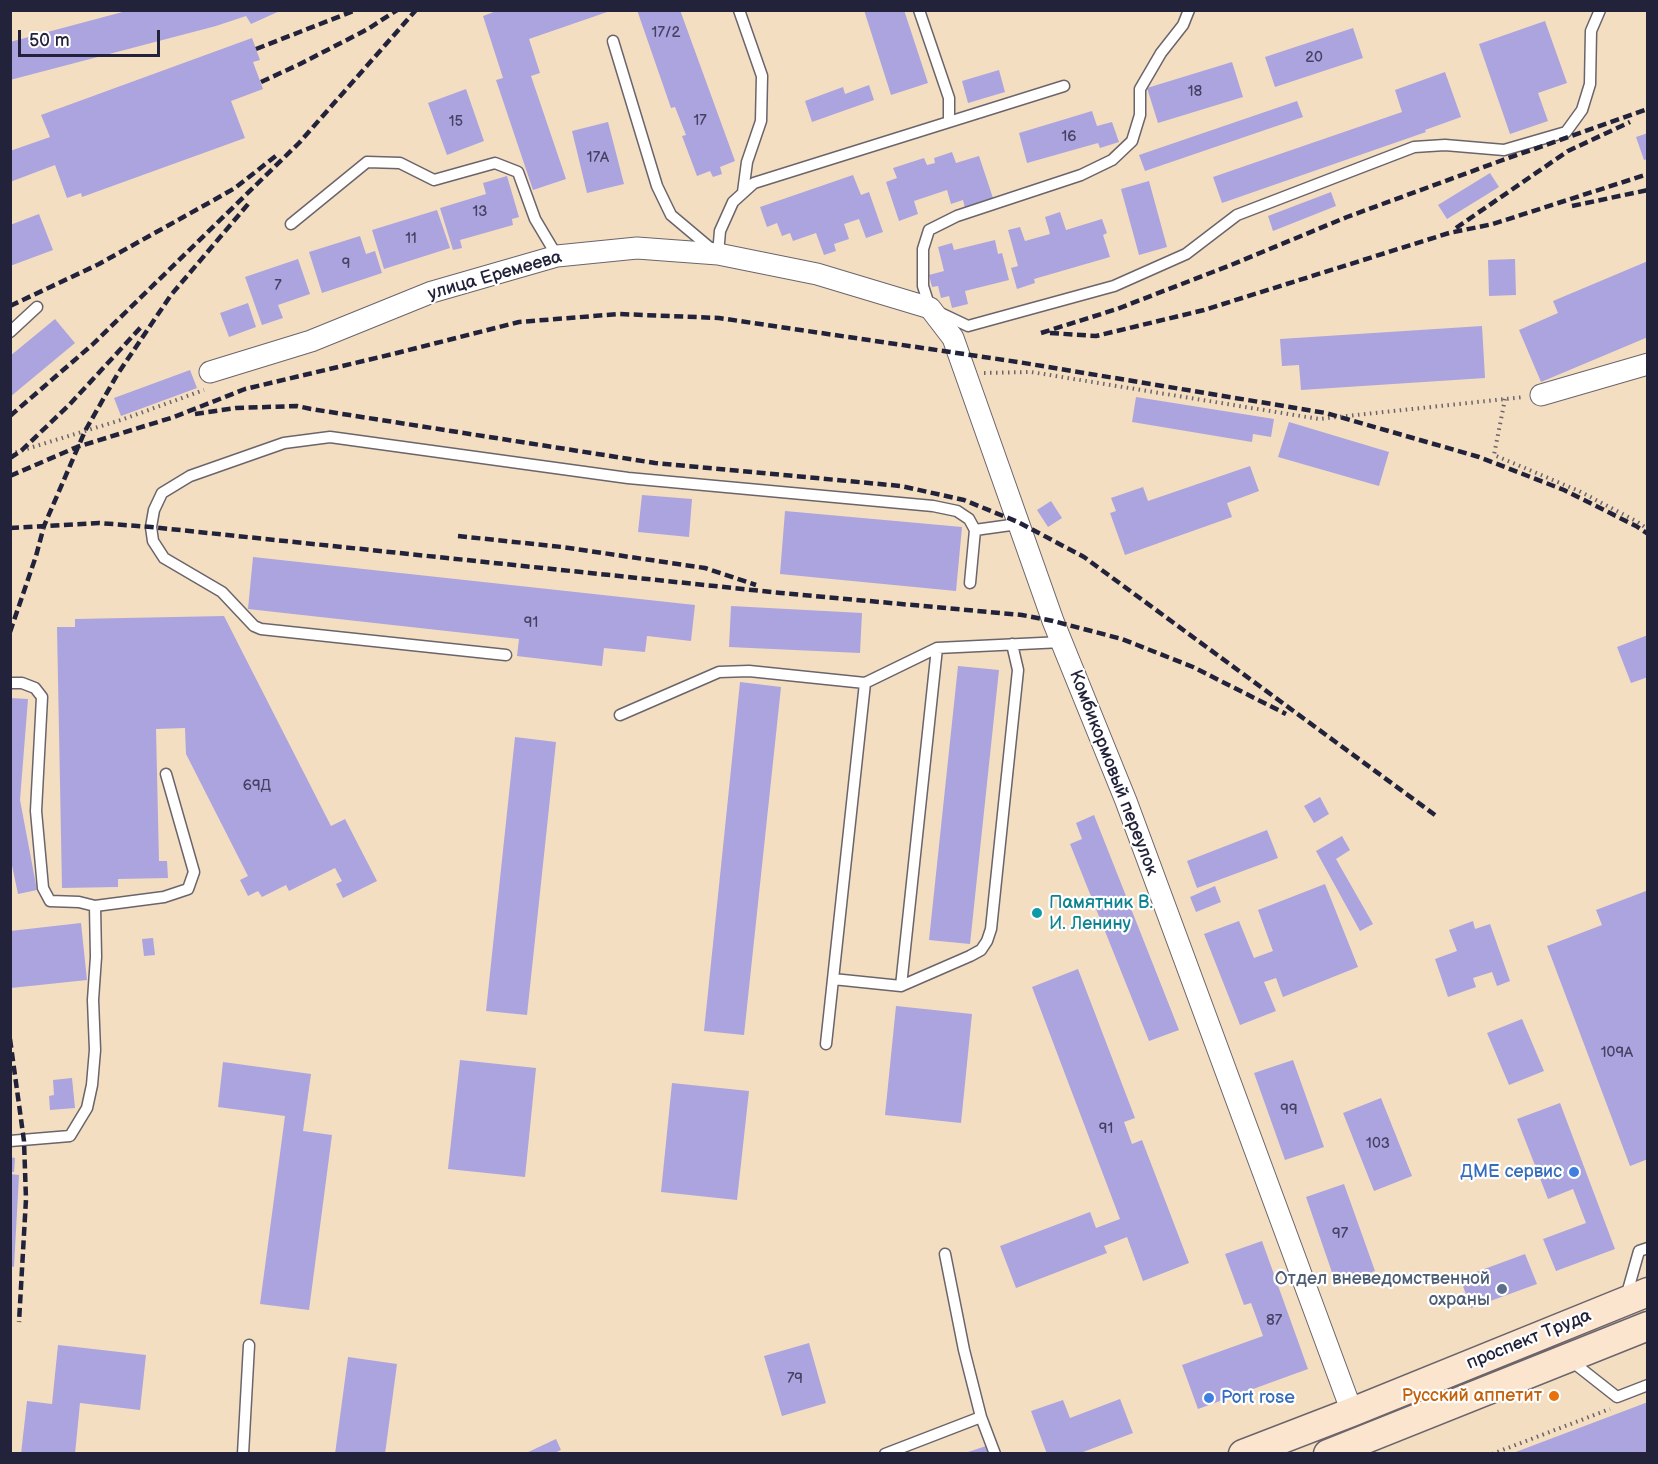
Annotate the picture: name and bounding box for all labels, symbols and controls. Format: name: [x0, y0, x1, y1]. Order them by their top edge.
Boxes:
scale bar: [21, 18, 164, 56]
house number: 17/2: [652, 24, 680, 42]
text: 50 m: [29, 30, 70, 51]
house number: 20: [1305, 49, 1323, 67]
house number: 18: [1188, 83, 1202, 101]
house number: 17: [693, 112, 707, 130]
house number: 15: [449, 113, 463, 131]
house number: 16: [1062, 128, 1076, 146]
house number: 17А: [587, 149, 609, 167]
house number: 13: [472, 203, 488, 221]
house number: 11: [405, 230, 417, 248]
street label: улица Еремеева: [425, 247, 565, 305]
house number: 9: [342, 255, 350, 273]
house number: 7: [274, 277, 282, 295]
house number: 91: [524, 614, 538, 632]
street label: Комбикормовый переулок: [1064, 667, 1162, 879]
house number: 69Д: [243, 777, 271, 795]
place label: Памятник В. И. Ленину: [1049, 892, 1153, 934]
marker: Памятник В. И. Ленину: [1030, 906, 1044, 920]
house number: 109А: [1601, 1044, 1633, 1062]
house number: 99: [1280, 1101, 1298, 1119]
house number: 91: [1099, 1120, 1113, 1138]
house number: 103: [1366, 1135, 1390, 1153]
place label: ДМЕ сервис: [1460, 1161, 1562, 1183]
marker: ДМЕ сервис: [1567, 1165, 1581, 1179]
house number: 97: [1332, 1225, 1348, 1243]
place label: Отдел вневедомственной охраны: [1275, 1268, 1490, 1310]
marker: Отдел вневедомственной охраны: [1495, 1282, 1509, 1296]
street label: проспект Труда: [1464, 1305, 1594, 1375]
house number: 87: [1266, 1312, 1282, 1330]
house number: 79: [787, 1370, 803, 1388]
place label: Русский аппетит: [1402, 1385, 1542, 1407]
place label: Port rose: [1221, 1387, 1295, 1409]
marker: Русский аппетит: [1547, 1389, 1561, 1403]
marker: Port rose: [1202, 1391, 1216, 1405]

